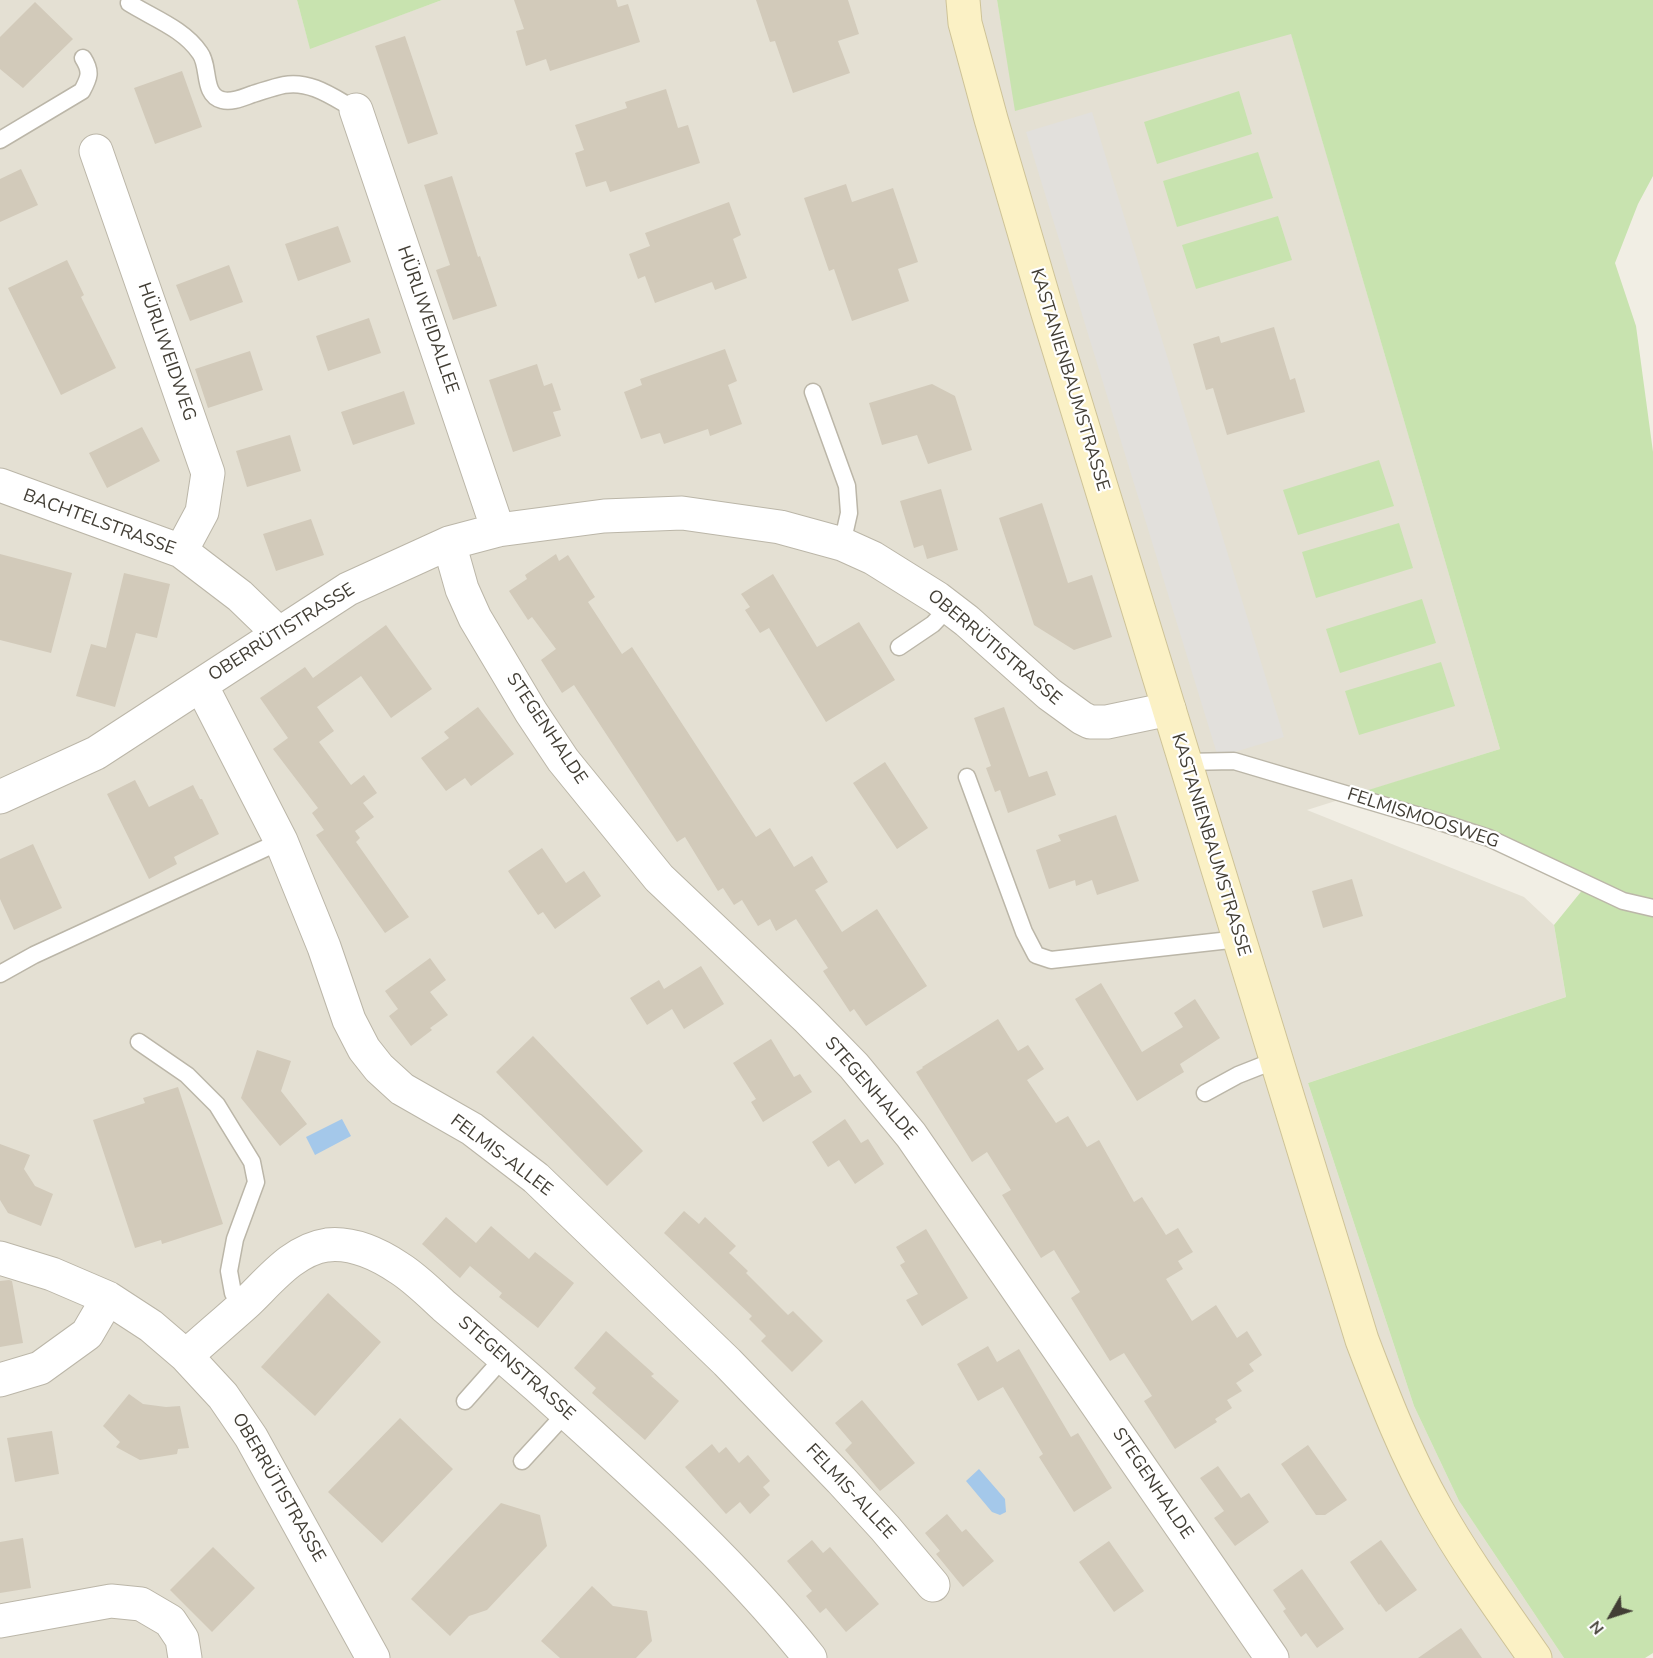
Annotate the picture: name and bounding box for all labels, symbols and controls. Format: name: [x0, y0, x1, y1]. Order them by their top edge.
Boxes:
street label: HÜRLIWEIDALLEE: [392, 243, 462, 397]
street label: KASTANIENBAUMSTRASSE: [1025, 266, 1113, 494]
street label: HÜRLIWEIDWEG: [132, 280, 200, 424]
street label: BACHTELSTRASSE: [20, 485, 178, 561]
street label: OBERRÜTISTRASSE: [205, 579, 359, 687]
street label: OBERRÜTISTRASSE: [923, 586, 1065, 710]
street label: STEGENHALDE: [501, 669, 591, 789]
street label: KASTANIENBAUMSTRASSE: [1166, 731, 1254, 959]
street label: FELMISMOOSWEG: [1344, 784, 1502, 854]
street label: STEGENHALDE: [819, 1033, 921, 1145]
street label: FELMIS-ALLEE: [446, 1111, 556, 1201]
street label: STEGENSTRASSE: [453, 1312, 579, 1426]
street label: OBERRÜTISTRASSE: [227, 1410, 329, 1566]
street label: STEGENHALDE: [1107, 1424, 1197, 1544]
street label: FELMIS-ALLEE: [800, 1440, 900, 1544]
north arrow: [1581, 1586, 1641, 1646]
text: N: [1585, 1616, 1609, 1639]

